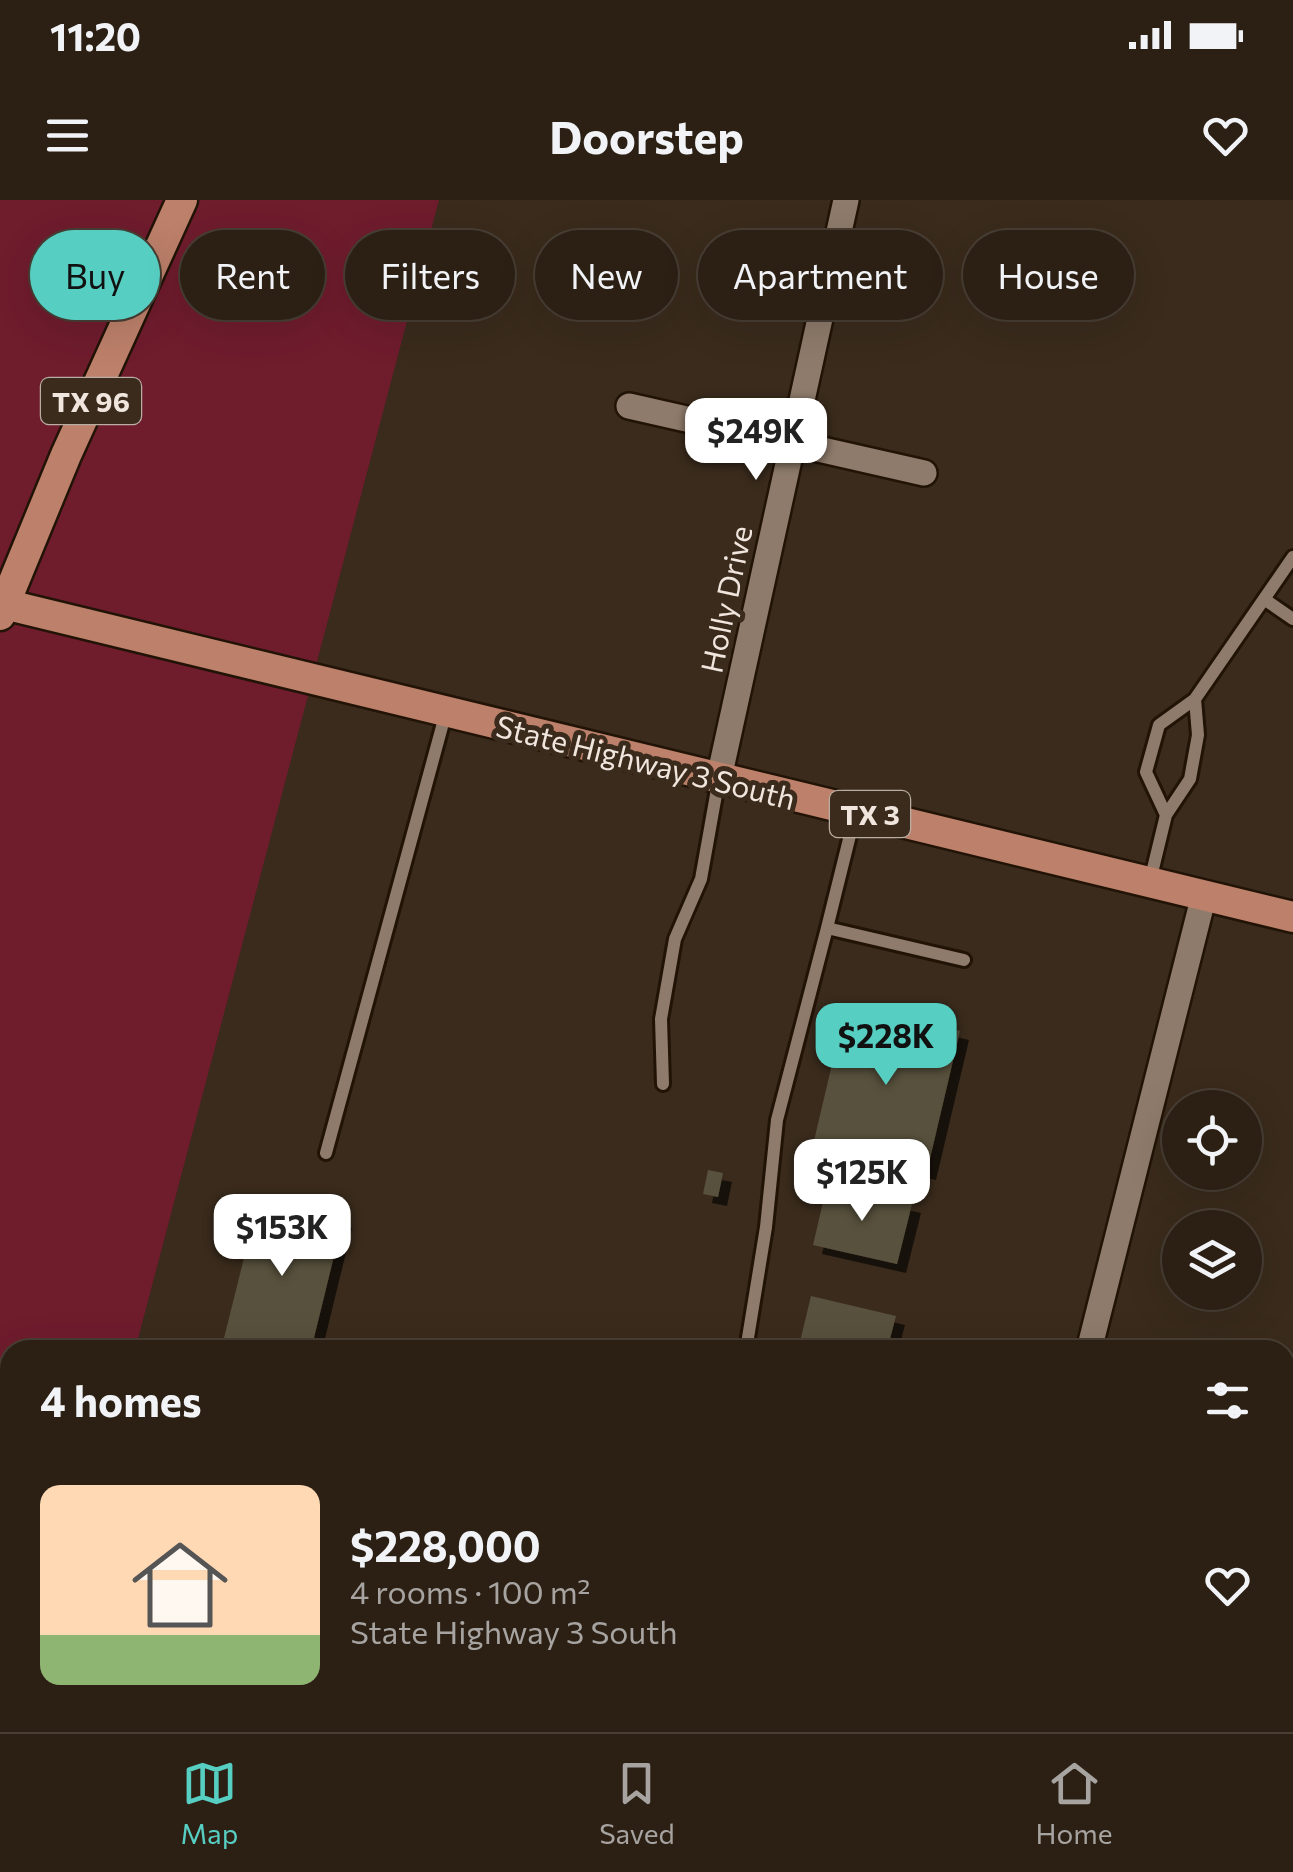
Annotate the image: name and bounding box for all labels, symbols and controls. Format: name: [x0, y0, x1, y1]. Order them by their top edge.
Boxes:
text: 11:20: [50, 12, 141, 59]
icon: menu: [40, 108, 95, 163]
text: Doorstep: [549, 108, 744, 163]
icon: heart: [1198, 108, 1253, 163]
chip: Buy: [30, 230, 160, 320]
chip: Rent: [180, 230, 325, 320]
chip: Filters: [345, 230, 515, 320]
chip: New: [535, 230, 678, 320]
chip: Apartment: [698, 230, 943, 320]
chip: House: [963, 230, 1134, 320]
road number: TX 96: [41, 378, 141, 424]
pin: $249K: [686, 398, 826, 483]
text: $249K: [707, 410, 805, 450]
street label: Holly Drive: [691, 522, 759, 676]
street label: State Highway 3 South: [492, 706, 800, 816]
road number: TX 3: [830, 791, 910, 837]
pin: $228K: [816, 1003, 956, 1088]
text: $228K: [838, 1015, 934, 1055]
map controls: [1162, 1090, 1262, 1310]
button: locate: [1162, 1090, 1262, 1190]
pin: $125K: [792, 1139, 932, 1224]
text: $125K: [816, 1151, 908, 1191]
pin: $153K: [212, 1194, 352, 1279]
text: $153K: [236, 1206, 328, 1246]
button: layers: [1162, 1210, 1262, 1310]
icon: filters: [1200, 1373, 1255, 1428]
text: 4 homes: [40, 1374, 202, 1426]
text: $228,000: [350, 1519, 541, 1571]
icon: home: [120, 1525, 240, 1645]
icon: heart: [1200, 1558, 1255, 1613]
text: 4 rooms · 100 m²: [350, 1571, 590, 1611]
text: State Highway 3 South: [350, 1611, 678, 1651]
tab: Map: [180, 1756, 238, 1850]
tab: Saved: [599, 1756, 675, 1850]
tab: Home: [1036, 1756, 1113, 1850]

